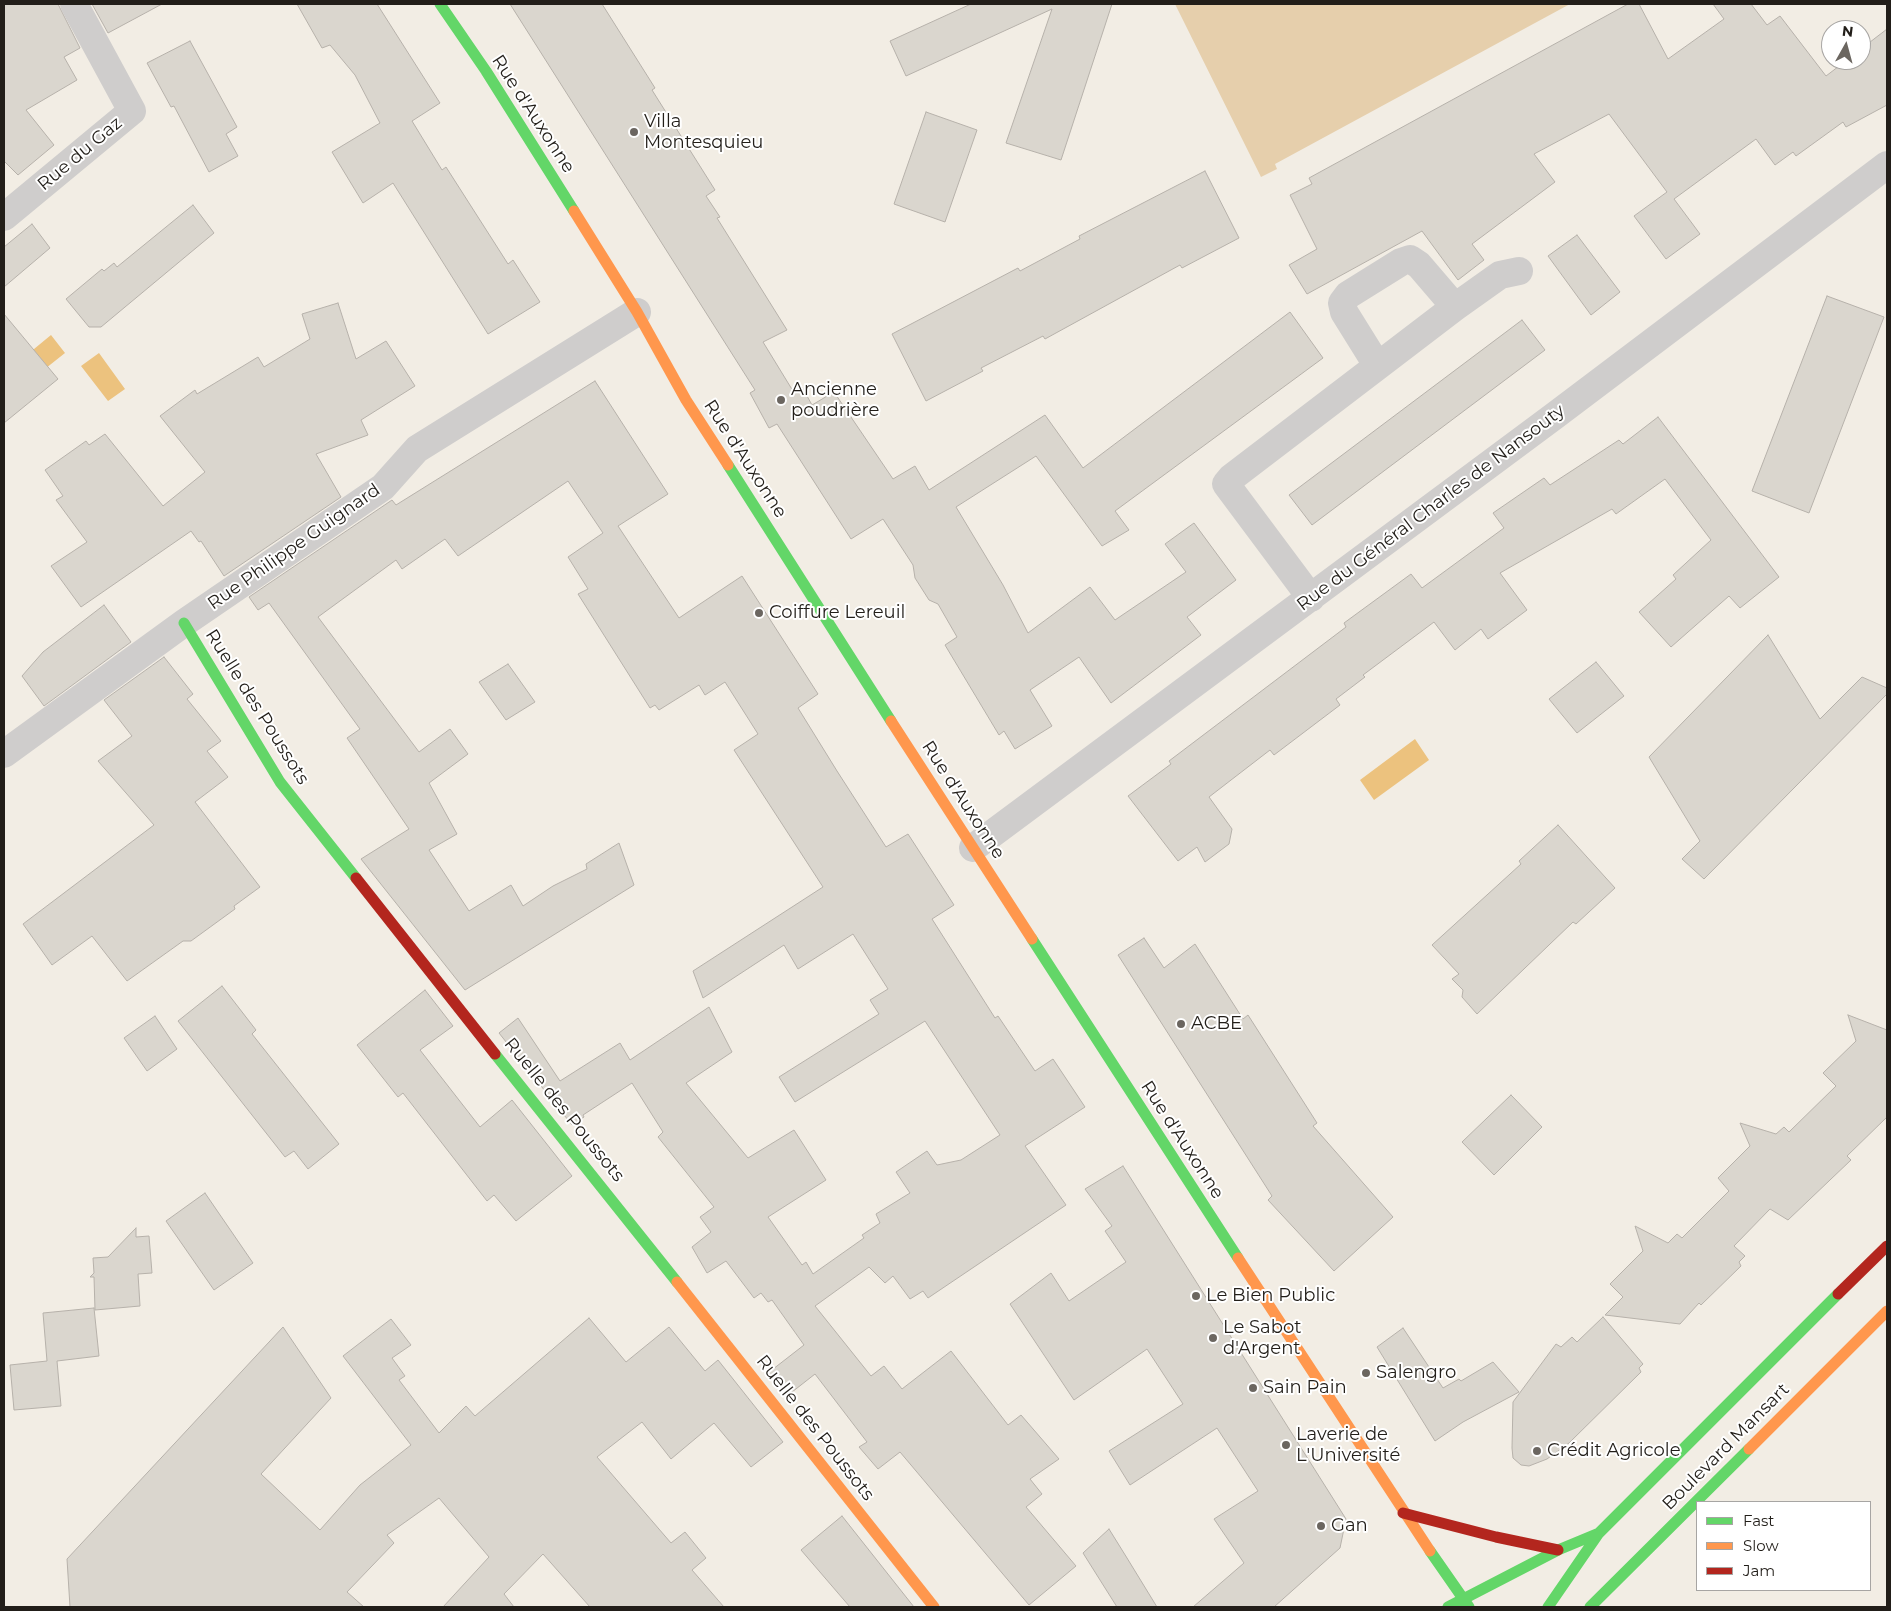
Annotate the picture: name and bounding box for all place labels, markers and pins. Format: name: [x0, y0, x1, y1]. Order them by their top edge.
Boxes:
place label: Villa Montesquieu: [644, 111, 763, 154]
marker: Villa Montesquieu: [628, 126, 640, 138]
place label: Ancienne poudrière: [791, 379, 879, 422]
marker: Ancienne poudrière: [775, 394, 787, 406]
place label: Coiffure Lereuil: [769, 602, 905, 624]
marker: Coiffure Lereuil: [753, 607, 765, 619]
place label: ACBE: [1191, 1013, 1242, 1035]
marker: ACBE: [1175, 1018, 1187, 1030]
place label: Le Bien Public: [1206, 1285, 1335, 1307]
marker: Le Bien Public: [1190, 1290, 1202, 1302]
place label: Le Sabot d'Argent: [1223, 1317, 1302, 1360]
marker: Le Sabot d'Argent: [1207, 1332, 1219, 1344]
place label: Salengro: [1376, 1362, 1456, 1384]
marker: Salengro: [1360, 1367, 1372, 1379]
place label: Sain Pain: [1263, 1377, 1347, 1399]
marker: Sain Pain: [1247, 1382, 1259, 1394]
place label: Laverie de L'Université: [1296, 1424, 1400, 1466]
marker: Laverie de L'Université: [1280, 1439, 1292, 1451]
place label: Crédit Agricole: [1547, 1440, 1681, 1462]
marker: Crédit Agricole: [1531, 1445, 1543, 1457]
place label: Gan: [1331, 1515, 1368, 1537]
marker: Gan: [1315, 1520, 1327, 1532]

